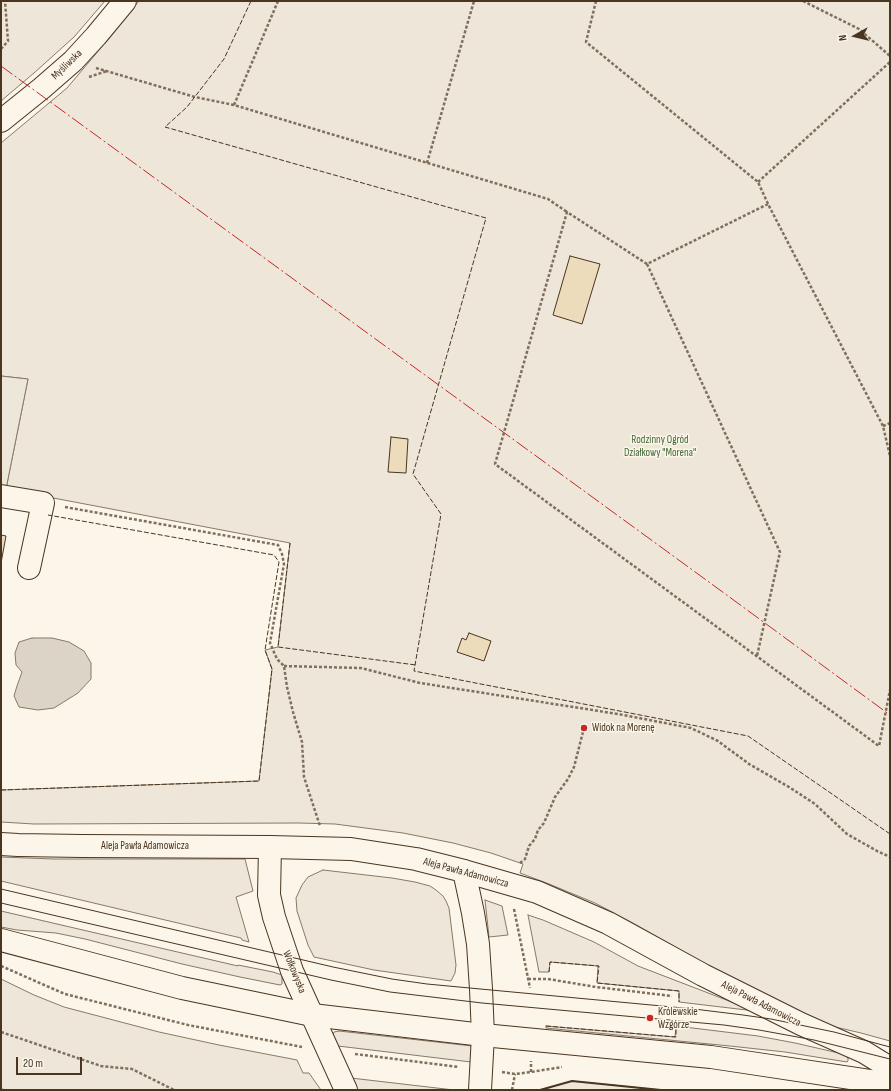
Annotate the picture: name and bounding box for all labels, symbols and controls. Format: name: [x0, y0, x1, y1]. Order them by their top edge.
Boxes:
north arrow: [835, 16, 875, 56]
text: N: [836, 34, 849, 42]
street label: Myśliwska: [49, 47, 85, 83]
park label: Rodzinny Ogród Działkowy "Morena": [624, 433, 696, 459]
place label: Widok na Morenę: [592, 721, 655, 735]
marker: Widok na Morenę: [579, 723, 589, 733]
street label: Aleja Pawła Adamowicza: [101, 839, 189, 853]
street label: Aleja Pawła Adamowicza: [422, 855, 510, 891]
street label: Wołkowyska: [279, 949, 309, 995]
street label: Aleja Pawła Adamowicza: [719, 978, 803, 1030]
place label: Królewskie Wzgórze: [658, 1005, 698, 1031]
marker: Królewskie Wzgórze: [645, 1013, 655, 1023]
scale bar: [18, 1049, 84, 1075]
text: 20 m: [23, 1056, 43, 1071]

